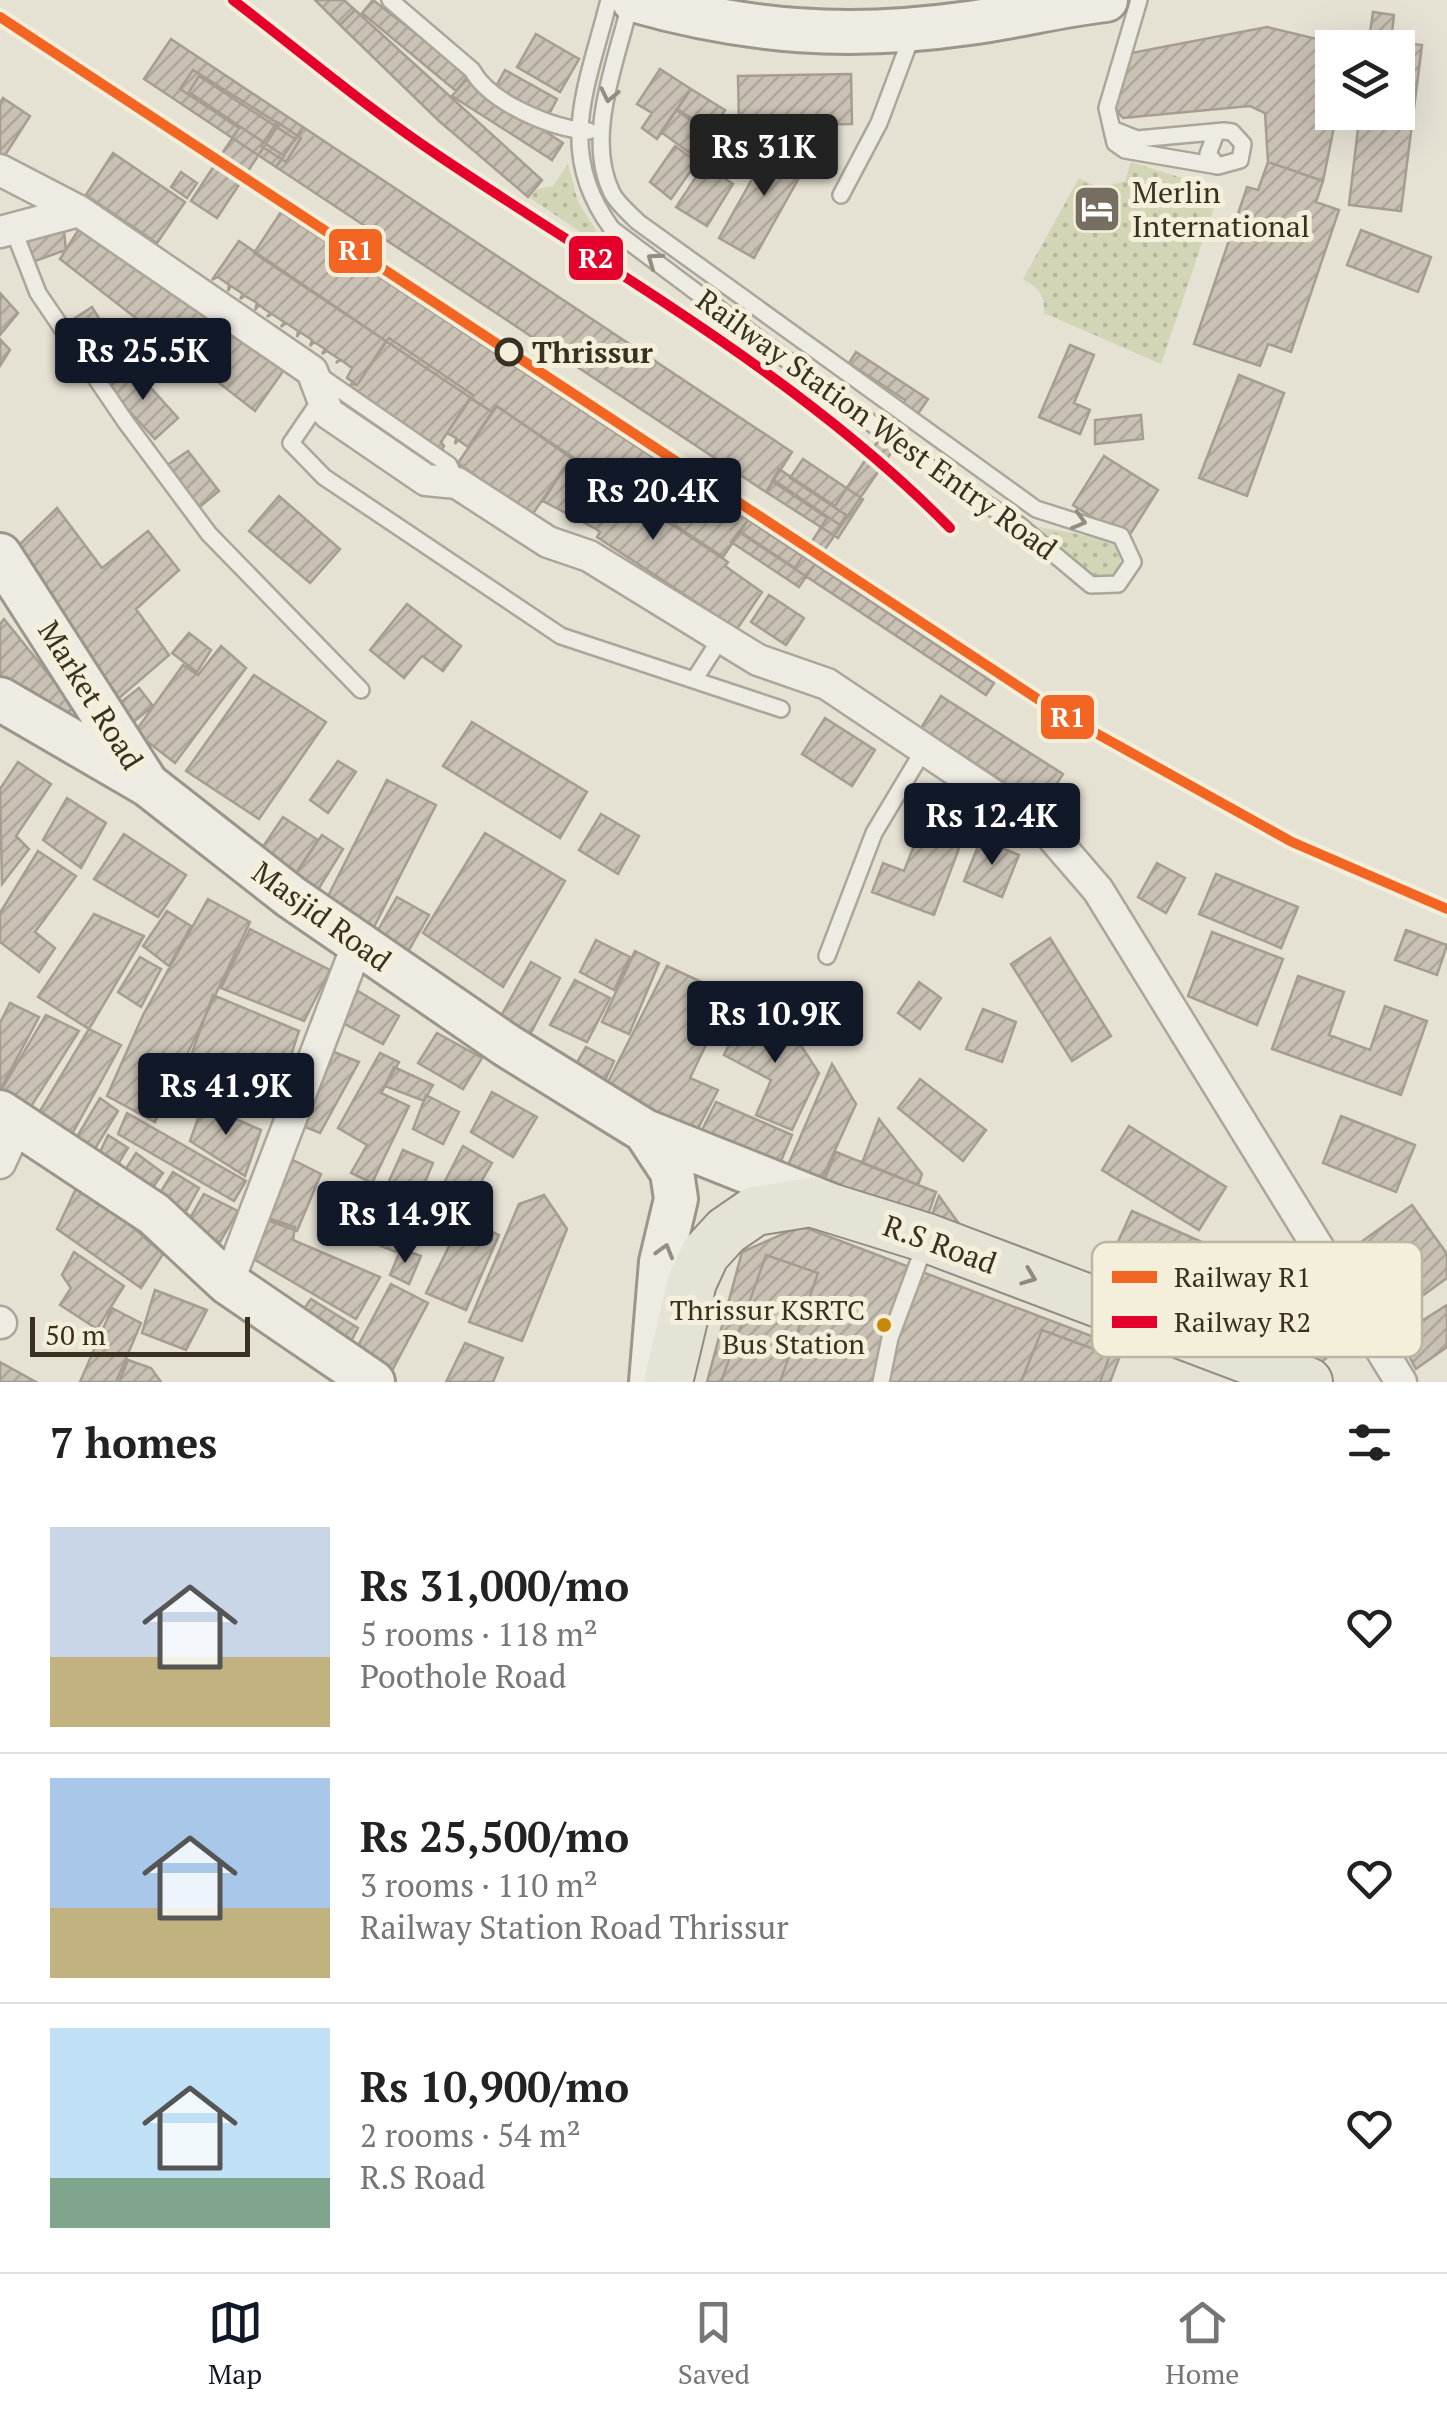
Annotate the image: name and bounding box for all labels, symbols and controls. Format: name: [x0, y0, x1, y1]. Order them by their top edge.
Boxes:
map controls: [1315, 30, 1415, 130]
button: layers: [1315, 30, 1415, 130]
one-way arrow: [599, 86, 620, 103]
pin: Rs 31K: [683, 114, 845, 199]
text: Rs 31K: [712, 125, 816, 167]
place label: Merlin International: [1132, 172, 1310, 246]
hotel icon: Merlin International: [1071, 183, 1123, 235]
line badge: R1: [327, 227, 384, 275]
text: R1: [338, 231, 374, 268]
line badge: R2: [567, 234, 625, 282]
text: R2: [578, 239, 614, 276]
one-way arrow: [647, 255, 665, 272]
street label: Railway Station West Entry Road: [689, 280, 1065, 568]
pin: Rs 25.5K: [40, 318, 246, 403]
text: Rs 25.5K: [77, 329, 209, 371]
place label: Thrissur: [532, 332, 653, 372]
marker: Thrissur: [496, 339, 522, 365]
pin: Rs 20.4K: [550, 458, 756, 543]
text: Rs 20.4K: [587, 469, 719, 511]
one-way arrow: [1070, 509, 1087, 530]
street label: Market Road: [29, 613, 153, 777]
line badge: R1: [1039, 693, 1096, 741]
text: R1: [1050, 698, 1086, 735]
pin: Rs 12.4K: [889, 783, 1095, 868]
text: Rs 12.4K: [926, 794, 1058, 836]
street label: Masjid Road: [244, 852, 400, 980]
pin: Rs 10.9K: [672, 981, 878, 1066]
text: Rs 10.9K: [709, 992, 841, 1034]
pin: Rs 41.9K: [123, 1053, 329, 1138]
text: Rs 41.9K: [160, 1064, 292, 1106]
pin: Rs 14.9K: [302, 1181, 508, 1266]
text: Rs 14.9K: [339, 1192, 471, 1234]
street label: R.S Road: [878, 1205, 1002, 1283]
one-way arrow: [653, 1242, 674, 1260]
legend: [1092, 1242, 1422, 1357]
text: Railway R1: [1174, 1258, 1311, 1295]
one-way arrow: [1019, 1266, 1036, 1286]
place label: Thrissur KSRTC Bus Station: [670, 1291, 865, 1362]
text: Railway R2: [1174, 1303, 1311, 1340]
scale bar: [30, 1312, 250, 1356]
marker: Thrissur KSRTC Bus Station: [874, 1315, 894, 1335]
text: 50 m: [45, 1316, 106, 1353]
text: 7 homes: [50, 1414, 217, 1470]
icon: filters: [1342, 1415, 1397, 1470]
text: Rs 31,000/mo: [360, 1557, 629, 1613]
icon: home: [130, 1567, 250, 1687]
icon: heart: [1342, 1600, 1397, 1655]
text: 5 rooms · 118 m²: [360, 1613, 598, 1655]
text: Poothole Road: [360, 1655, 566, 1697]
text: Rs 25,500/mo: [360, 1808, 629, 1864]
icon: home: [130, 1818, 250, 1938]
icon: heart: [1342, 1851, 1397, 1906]
text: 3 rooms · 110 m²: [360, 1864, 598, 1906]
text: Railway Station Road Thrissur: [360, 1906, 788, 1948]
text: Rs 10,900/mo: [360, 2058, 629, 2114]
icon: home: [130, 2068, 250, 2188]
icon: heart: [1342, 2101, 1397, 2156]
text: 2 rooms · 54 m²: [360, 2114, 581, 2156]
text: R.S Road: [360, 2156, 486, 2198]
tab: Map: [208, 2295, 263, 2392]
tab: Saved: [678, 2295, 750, 2392]
tab: Home: [1165, 2295, 1239, 2392]

